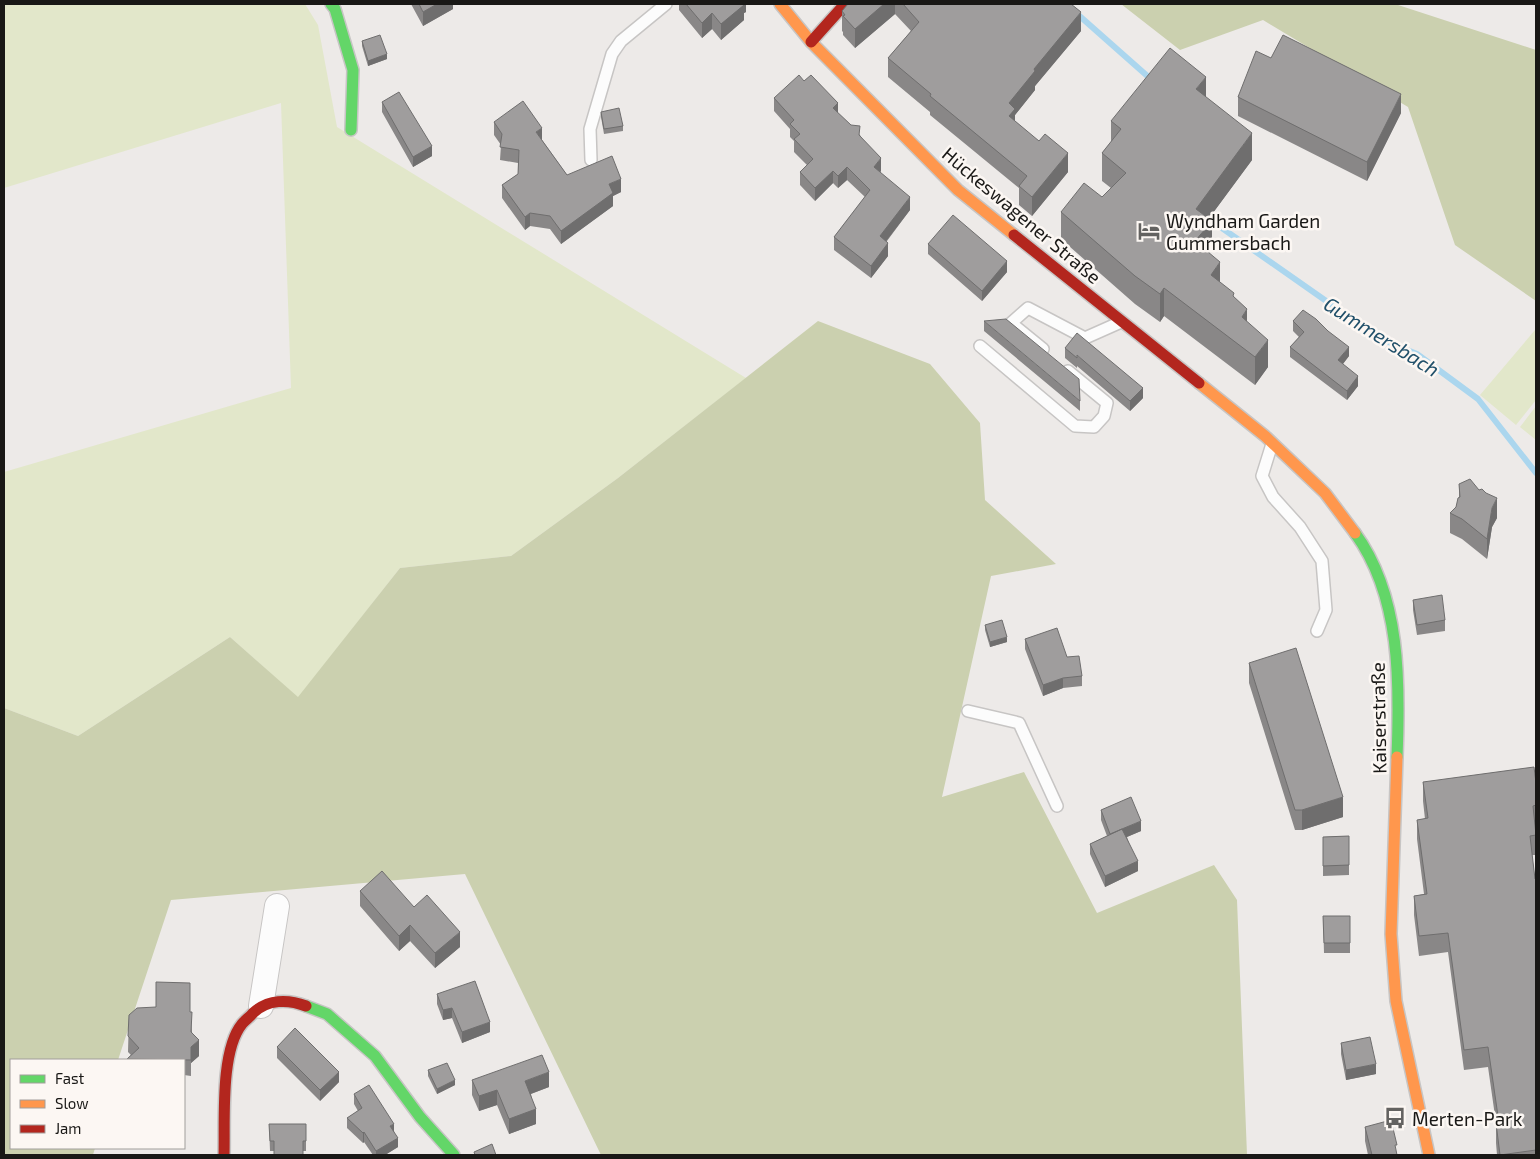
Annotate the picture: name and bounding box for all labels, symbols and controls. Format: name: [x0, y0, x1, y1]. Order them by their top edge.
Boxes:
street label: Hückeswagener Straße: [938, 142, 1106, 288]
place label: Wyndham Garden Gummersbach: [1166, 209, 1320, 254]
hotel icon: Wyndham Garden Gummersbach: [1136, 218, 1162, 244]
water label: Gummersbach: [1320, 291, 1444, 381]
street label: Kaiserstraße: [1366, 662, 1390, 774]
legend: [10, 1059, 185, 1149]
text: Fast: [55, 1069, 85, 1087]
text: Slow: [55, 1094, 89, 1112]
bus stop icon: Merten-Park: [1382, 1105, 1408, 1131]
place label: Merten-Park: [1412, 1107, 1523, 1130]
text: Jam: [55, 1119, 81, 1137]

